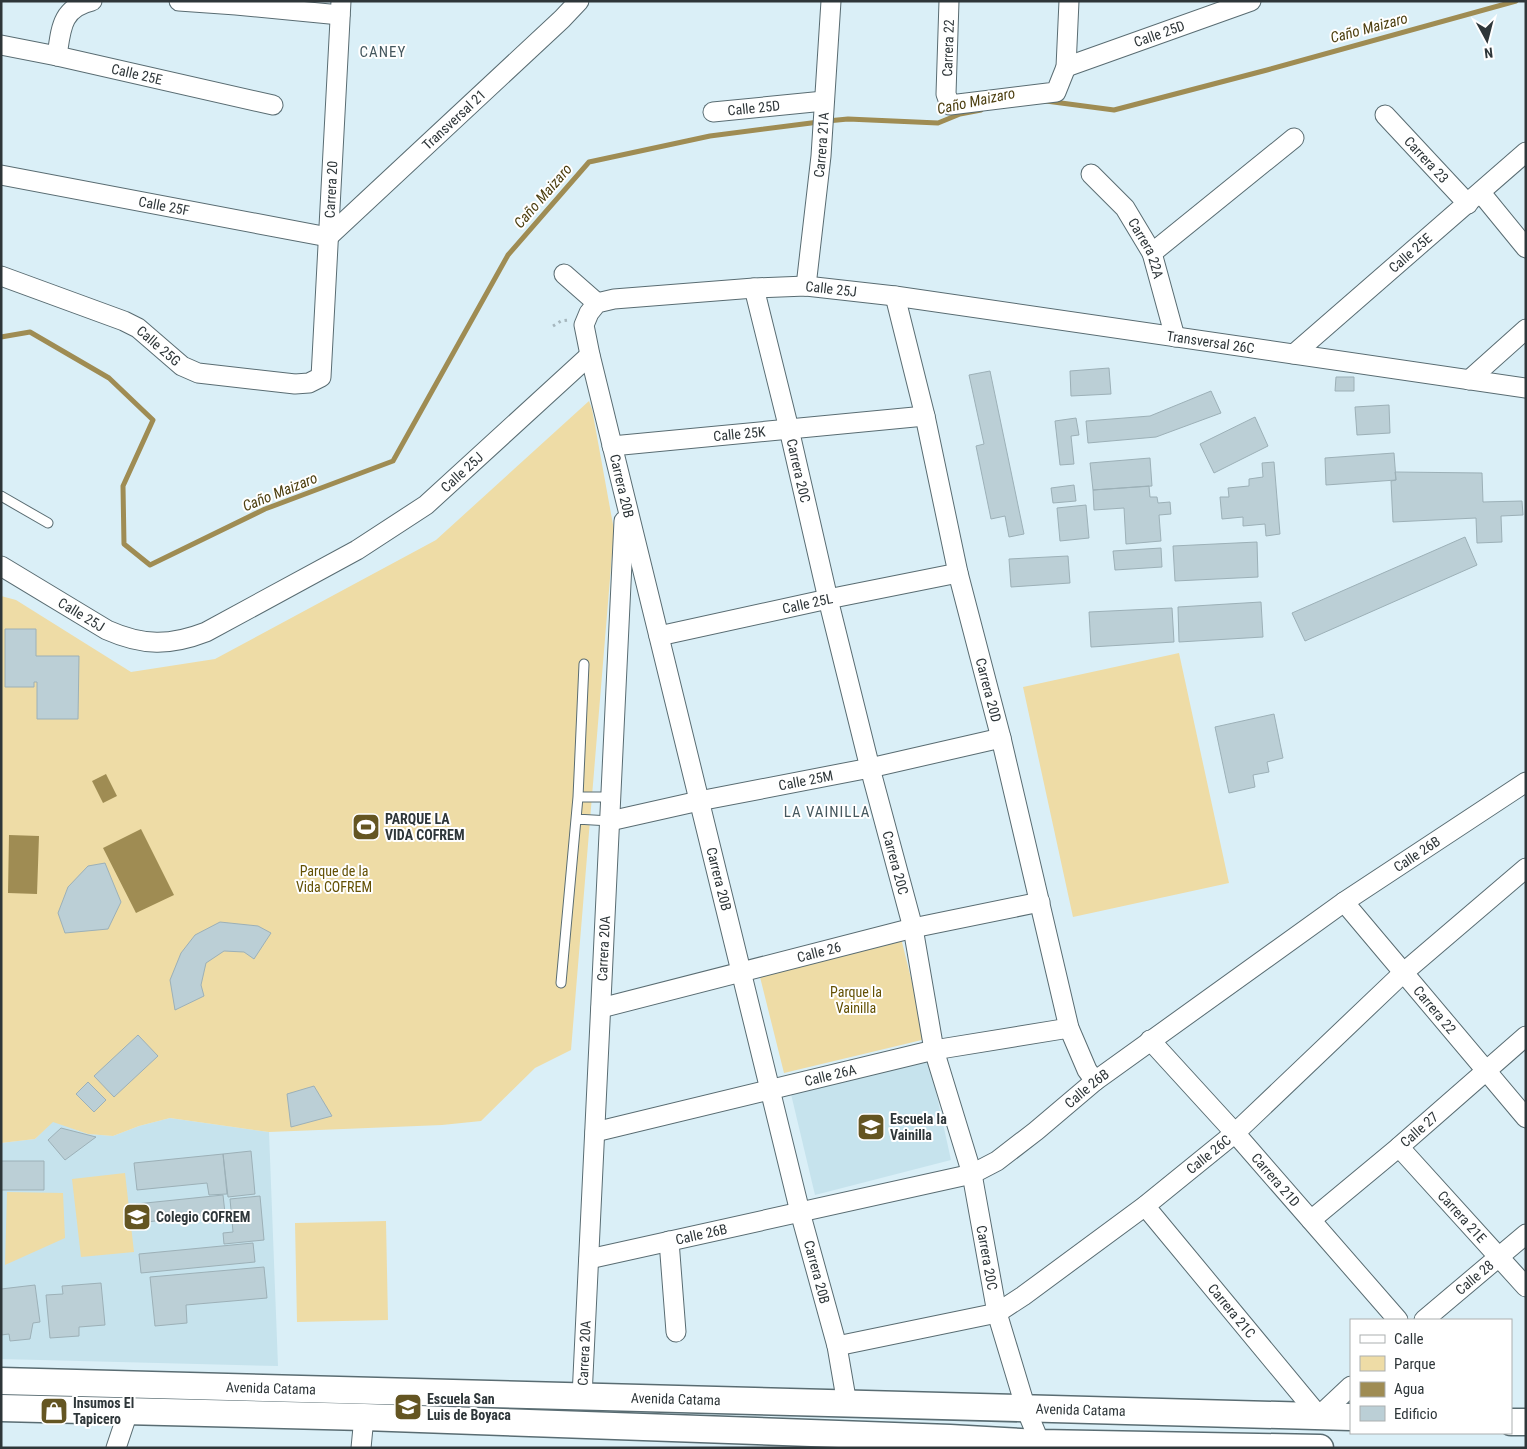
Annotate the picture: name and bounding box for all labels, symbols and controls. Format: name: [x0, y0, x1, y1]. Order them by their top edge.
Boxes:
water label: Caño Maizaro: [1328, 9, 1410, 47]
north arrow: [1462, 15, 1512, 65]
street label: Calle 25D: [1132, 17, 1187, 50]
street label: Carrera 22: [939, 19, 957, 77]
district label: CANEY: [360, 43, 406, 61]
text: N: [1483, 44, 1494, 61]
street label: Calle 25E: [110, 61, 164, 88]
water label: Caño Maizaro: [935, 84, 1017, 118]
street label: Transversal 21: [419, 86, 489, 153]
street label: Calle 25D: [727, 97, 781, 119]
street label: Carrera 21A: [811, 112, 832, 178]
street label: Carrera 23: [1401, 133, 1452, 186]
street label: Carrera 20: [321, 160, 340, 219]
water label: Caño Maizaro: [510, 160, 576, 232]
street label: Calle 25F: [137, 193, 191, 219]
street label: Carrera 22A: [1125, 215, 1167, 280]
street label: Calle 25E: [1385, 230, 1435, 276]
street label: Calle 25J: [805, 278, 858, 300]
street label: Calle 25G: [133, 323, 184, 369]
street label: Transversal 26C: [1165, 328, 1256, 356]
street label: Calle 25K: [713, 423, 767, 444]
street label: Carrera 20C: [783, 437, 814, 504]
street label: Calle 25J: [438, 449, 486, 495]
street label: Carrera 20B: [607, 453, 637, 519]
water label: Caño Maizaro: [240, 469, 320, 515]
street label: Calle 25L: [781, 590, 834, 617]
street label: Calle 25J: [55, 594, 108, 635]
street label: Carrera 20D: [972, 656, 1004, 724]
street label: Calle 25M: [777, 767, 834, 793]
district label: LA VAINILLA: [784, 803, 870, 821]
place label: PARQUE LA VIDA COFREM: [385, 811, 465, 843]
sports icon: PARQUE LA VIDA COFREM: [351, 812, 381, 842]
street label: Carrera 20C: [879, 829, 912, 896]
street label: Calle 26B: [1391, 833, 1443, 875]
street label: Carrera 20B: [703, 846, 735, 912]
park label: Parque de la Vida COFREM: [296, 863, 372, 895]
street label: Carrera 20A: [594, 915, 613, 982]
street label: Calle 26: [795, 939, 843, 965]
street label: Carrera 22: [1410, 983, 1460, 1037]
park label: Parque la Vainilla: [830, 984, 882, 1016]
street label: Calle 26A: [803, 1061, 858, 1089]
street label: Calle 26B: [1061, 1066, 1112, 1111]
street label: Calle 27: [1397, 1109, 1441, 1150]
place label: Escuela la Vainilla: [890, 1111, 947, 1143]
school or university icon: Escuela la Vainilla: [856, 1112, 886, 1142]
street label: Calle 26C: [1183, 1132, 1234, 1177]
street label: Carrera 21D: [1248, 1150, 1303, 1210]
street label: Carrera 21E: [1435, 1187, 1490, 1246]
school or university icon: Colegio COFREM: [122, 1202, 152, 1232]
place label: Colegio COFREM: [156, 1209, 250, 1225]
street label: Calle 26B: [674, 1221, 729, 1248]
street label: Carrera 20C: [973, 1224, 1001, 1291]
street label: Carrera 20B: [801, 1239, 833, 1305]
street label: Calle 28: [1452, 1257, 1497, 1298]
street label: Carrera 21C: [1205, 1280, 1259, 1341]
legend: [1350, 1319, 1512, 1434]
street label: Carrera 20A: [575, 1320, 594, 1386]
text: Calle: [1394, 1330, 1424, 1348]
text: Parque: [1394, 1355, 1436, 1373]
street label: Avenida Catama: [226, 1379, 316, 1397]
text: Agua: [1394, 1380, 1424, 1398]
street label: Avenida Catama: [631, 1390, 721, 1408]
place label: Escuela San Luis de Boyaca: [427, 1391, 511, 1423]
school or university icon: Escuela San Luis de Boyaca: [393, 1392, 423, 1422]
place label: Insumos El Tapicero: [73, 1395, 134, 1427]
shop icon: Insumos El Tapicero: [39, 1396, 69, 1426]
street label: Avenida Catama: [1035, 1401, 1126, 1419]
text: Edificio: [1394, 1405, 1437, 1423]

